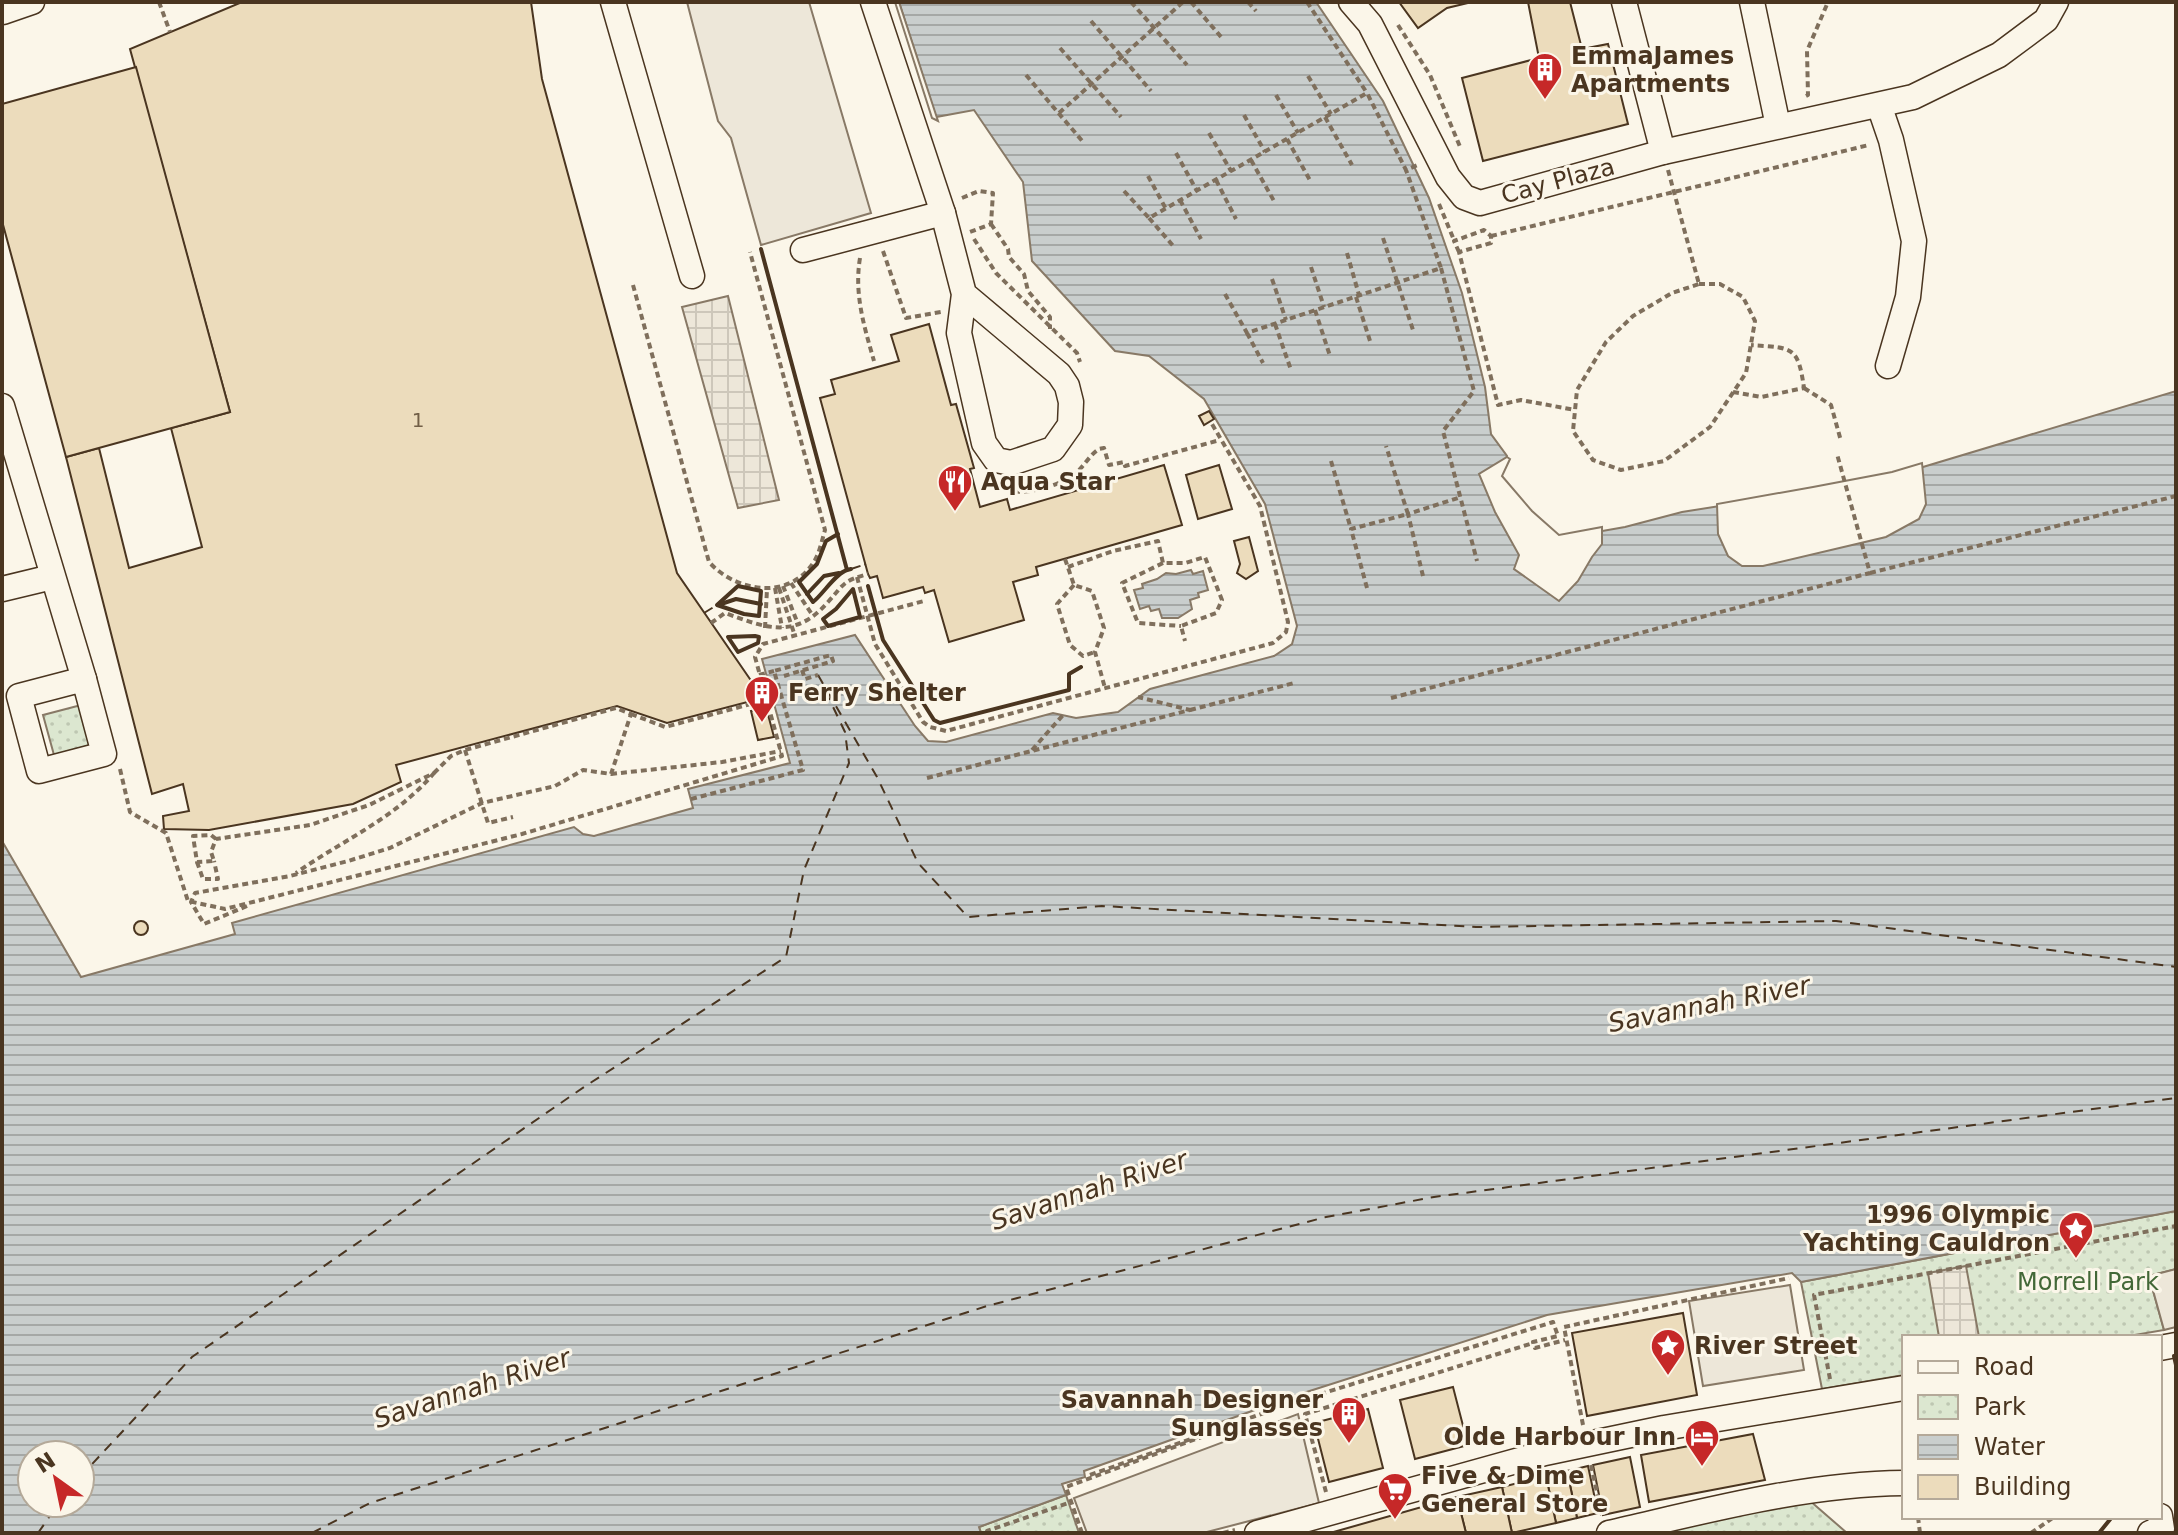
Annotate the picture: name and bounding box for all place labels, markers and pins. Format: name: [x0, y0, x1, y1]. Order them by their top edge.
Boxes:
place label: EmmaJames Apartments: [1571, 42, 1734, 98]
building icon: EmmaJames Apartments: [1526, 51, 1564, 101]
restaurant icon: Aqua Star: [936, 463, 974, 513]
place label: Aqua Star: [981, 468, 1115, 496]
building icon: Ferry Shelter: [743, 674, 781, 724]
place label: Ferry Shelter: [788, 679, 966, 707]
place label: 1996 Olympic Yachting Cauldron: [1802, 1201, 2050, 1257]
place icon: 1996 Olympic Yachting Cauldron: [2057, 1210, 2095, 1260]
place icon: River Street: [1649, 1327, 1687, 1377]
place label: River Street: [1694, 1332, 1857, 1360]
place label: Savannah Designer Sunglasses: [1061, 1386, 1323, 1442]
building icon: Savannah Designer Sunglasses: [1330, 1395, 1368, 1445]
hotel icon: Olde Harbour Inn: [1683, 1418, 1721, 1468]
place label: Olde Harbour Inn: [1443, 1423, 1676, 1451]
place label: Five & Dime General Store: [1421, 1462, 1608, 1518]
supermarket icon: Five & Dime General Store: [1376, 1471, 1414, 1521]

